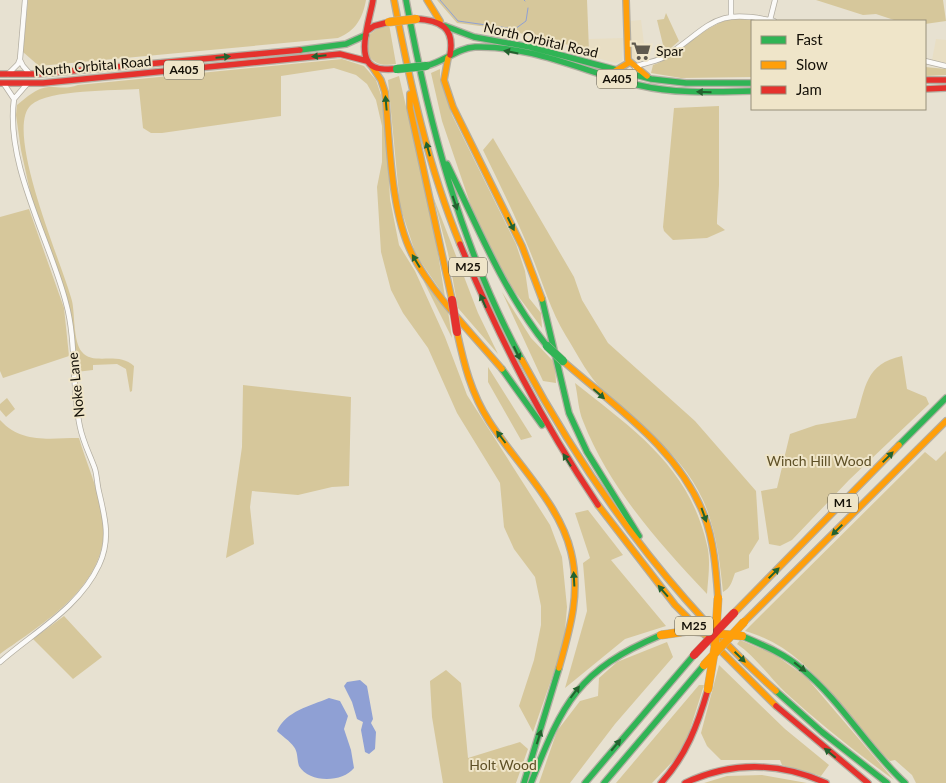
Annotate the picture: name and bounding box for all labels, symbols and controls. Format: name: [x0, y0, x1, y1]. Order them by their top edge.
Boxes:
street label: North Orbital Road: [482, 18, 600, 61]
legend: [751, 20, 926, 110]
text: Fast: [796, 30, 823, 48]
supermarket icon: Spar: [630, 40, 652, 62]
place label: Spar: [656, 42, 683, 59]
one-way arrow: [503, 48, 518, 56]
street label: North Orbital Road: [34, 52, 152, 79]
one-way arrow: [311, 52, 327, 60]
one-way arrow: [215, 53, 231, 61]
text: Slow: [796, 55, 828, 73]
road number: A405: [164, 60, 204, 80]
road number: A405: [597, 70, 637, 88]
text: Jam: [796, 80, 822, 98]
one-way arrow: [695, 88, 711, 96]
one-way arrow: [382, 95, 390, 111]
one-way arrow: [423, 141, 431, 156]
one-way arrow: [451, 195, 459, 210]
one-way arrow: [507, 217, 515, 231]
one-way arrow: [412, 255, 421, 268]
road number: M25: [449, 258, 487, 276]
one-way arrow: [478, 294, 486, 308]
one-way arrow: [513, 346, 521, 360]
street label: Noke Lane: [64, 352, 87, 418]
one-way arrow: [592, 388, 605, 399]
one-way arrow: [496, 430, 506, 444]
one-way arrow: [882, 451, 894, 463]
park label: Winch Hill Wood: [766, 452, 872, 469]
one-way arrow: [563, 454, 572, 467]
road number: M1: [828, 493, 858, 512]
one-way arrow: [700, 508, 708, 523]
one-way arrow: [831, 523, 843, 535]
one-way arrow: [768, 567, 780, 579]
one-way arrow: [570, 571, 578, 587]
one-way arrow: [657, 586, 669, 598]
road number: M25: [675, 616, 713, 636]
one-way arrow: [734, 651, 746, 663]
one-way arrow: [793, 662, 806, 673]
one-way arrow: [570, 685, 580, 699]
one-way arrow: [536, 729, 543, 744]
one-way arrow: [610, 740, 622, 752]
one-way arrow: [824, 747, 837, 758]
park label: Holt Wood: [469, 756, 537, 773]

